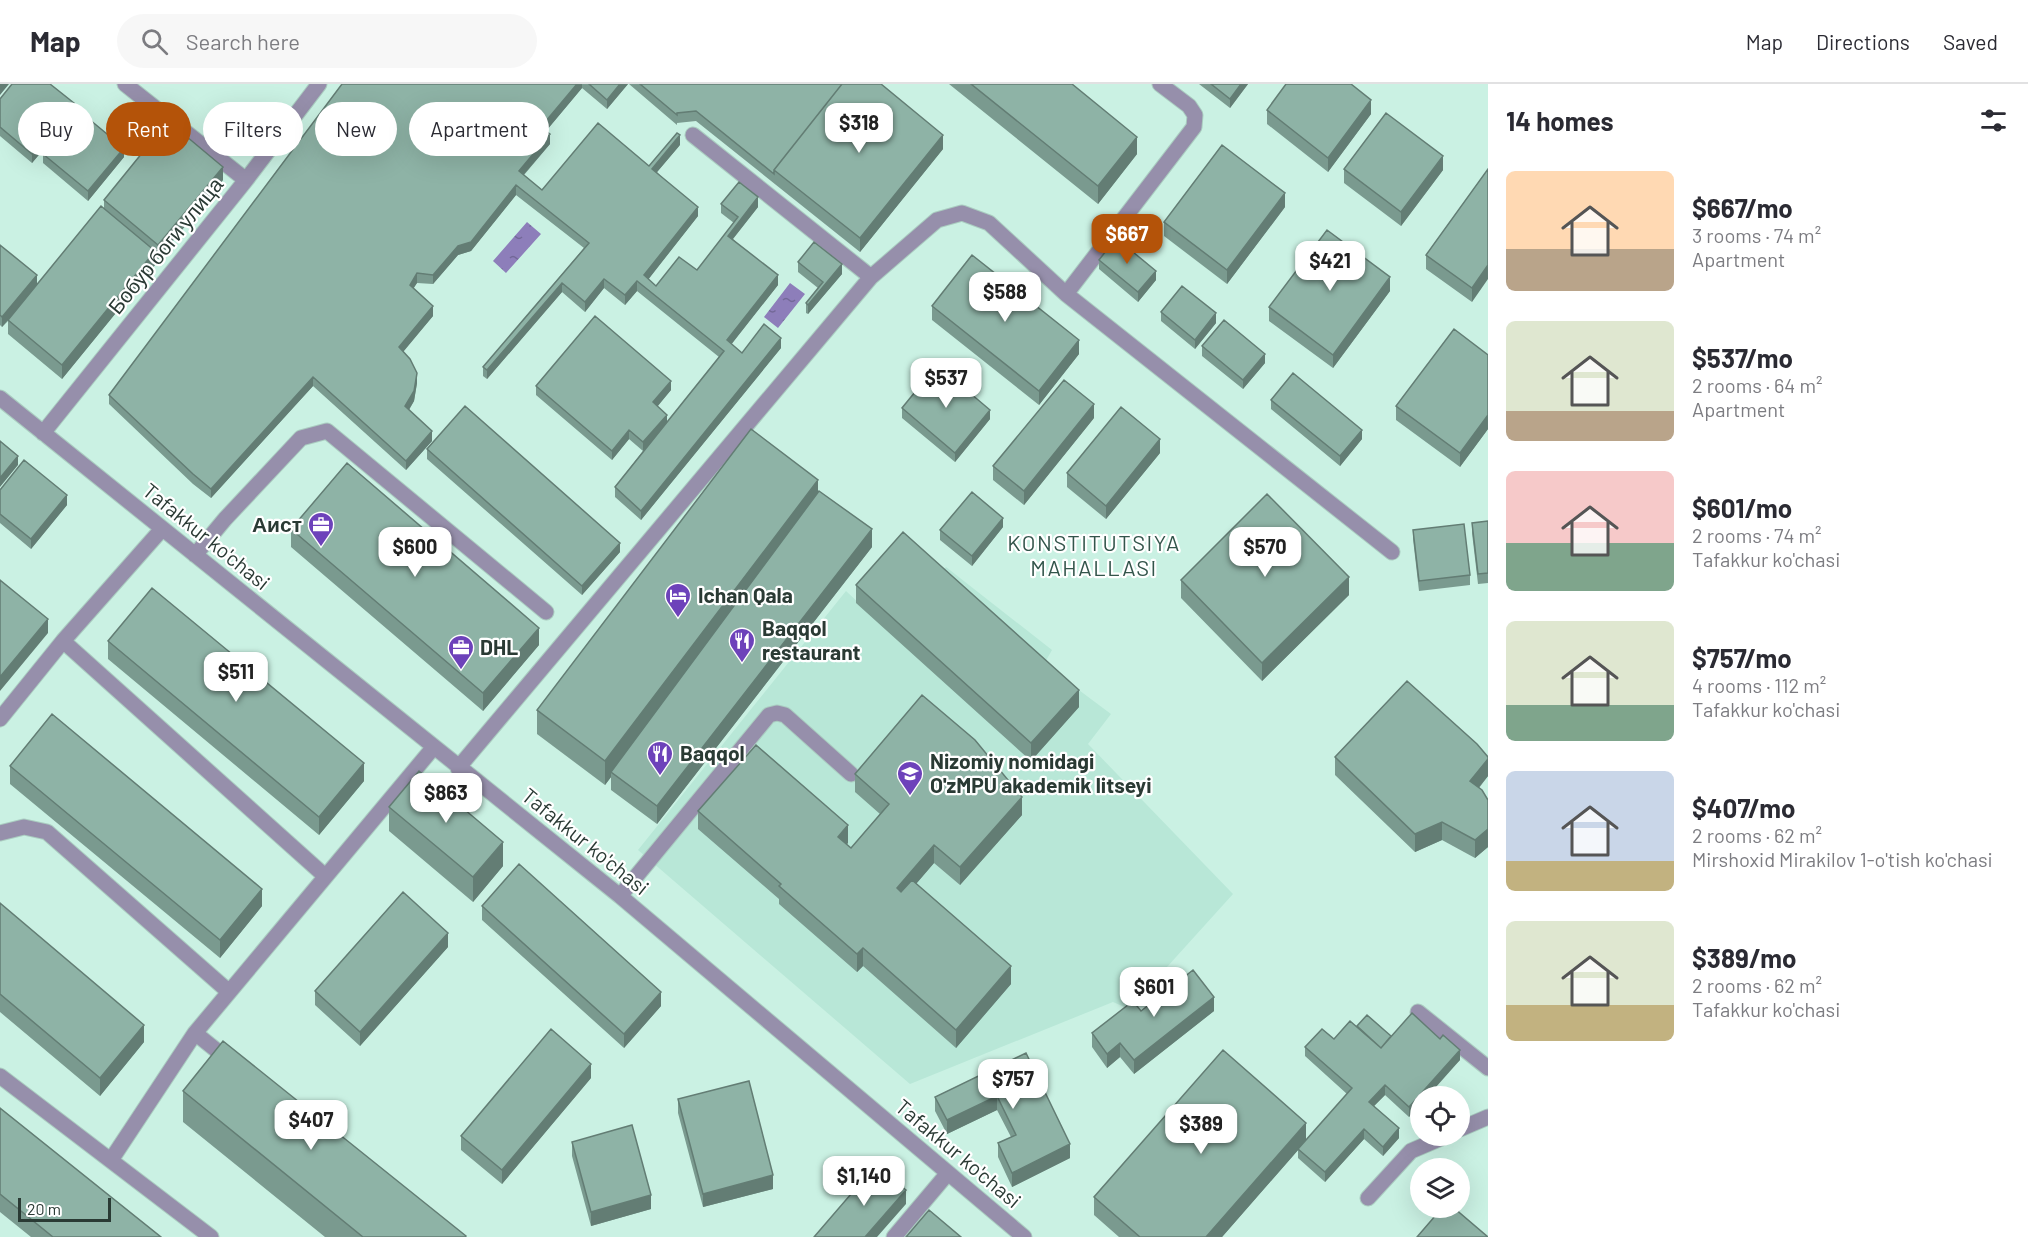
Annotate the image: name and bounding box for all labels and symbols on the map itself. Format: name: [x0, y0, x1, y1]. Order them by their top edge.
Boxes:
pin: $318: [823, 103, 895, 154]
street label: Бобур боги улица: [102, 172, 228, 318]
pin: $667: [1091, 214, 1163, 265]
pin: $421: [1294, 241, 1366, 292]
pin: $588: [969, 272, 1041, 323]
pin: $537: [910, 358, 982, 409]
street label: Tafakkur ko'chasi: [139, 477, 275, 595]
office icon: Аист: [306, 510, 336, 548]
place label: Аист: [252, 511, 302, 536]
pin: $600: [379, 527, 451, 578]
pin: $570: [1229, 527, 1301, 578]
district label: KONSTITUTSIYA MAHALLASI: [1007, 529, 1181, 580]
hotel icon: Ichan Qala: [663, 581, 693, 619]
place label: Ichan Qala: [698, 582, 793, 607]
place label: Baqqol restaurant: [762, 615, 861, 664]
restaurant icon: Baqqol restaurant: [727, 626, 757, 664]
office icon: DHL: [446, 633, 476, 671]
place label: DHL: [480, 634, 518, 659]
pin: $511: [200, 652, 272, 703]
restaurant icon: Baqqol: [645, 739, 675, 777]
place label: Baqqol: [680, 740, 745, 765]
place label: Nizomiy nomidagi O'zMPU akademik litseyi: [930, 748, 1152, 797]
school or university icon: Nizomiy nomidagi O'zMPU akademik litseyi: [895, 759, 925, 797]
pin: $863: [410, 773, 482, 824]
street label: Tafakkur ko'chasi: [518, 782, 654, 900]
pin: $601: [1118, 967, 1190, 1018]
pin: $757: [977, 1059, 1049, 1110]
street label: Tafakkur ko'chasi: [891, 1093, 1027, 1212]
pin: $407: [275, 1100, 347, 1151]
pin: $389: [1165, 1104, 1237, 1155]
pin: $1,140: [815, 1156, 913, 1207]
scale bar: [18, 1195, 111, 1222]

